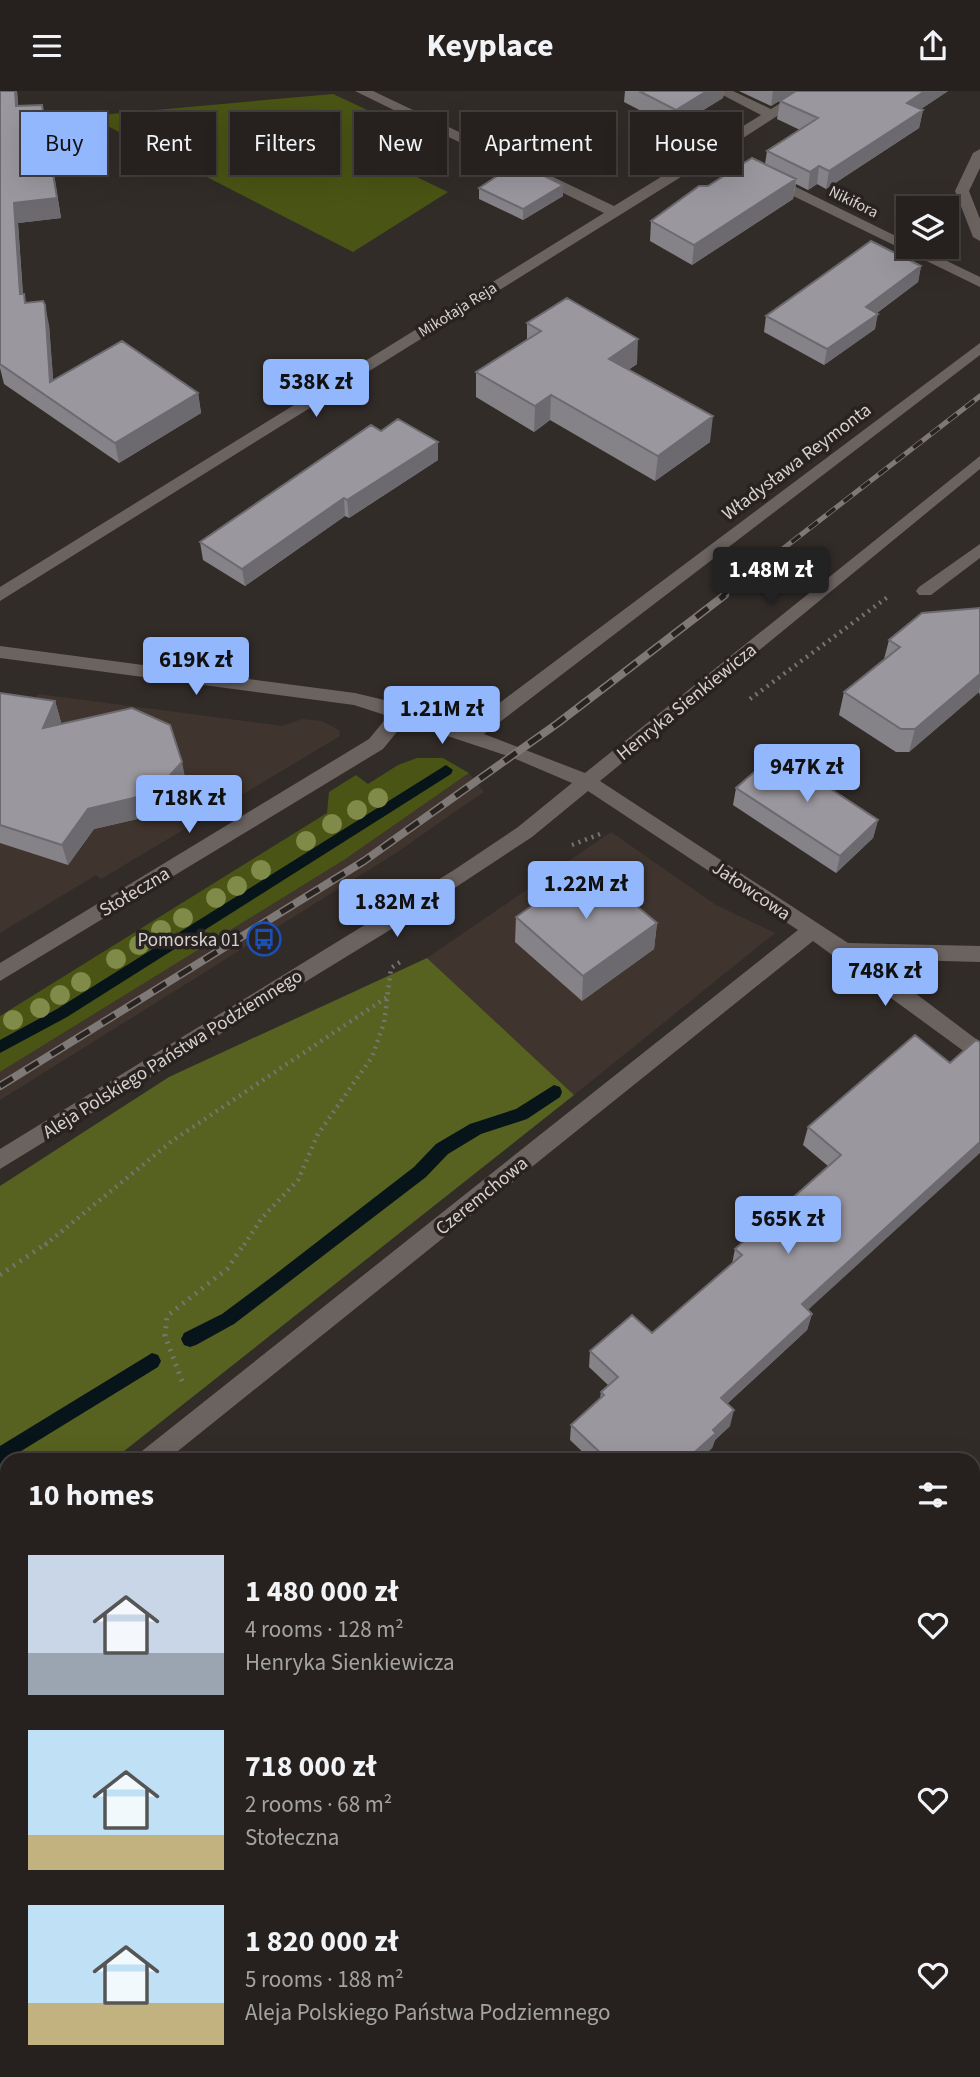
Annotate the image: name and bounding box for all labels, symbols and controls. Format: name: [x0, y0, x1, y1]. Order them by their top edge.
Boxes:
text: Keyplace: [426, 23, 554, 69]
icon: menu: [28, 27, 66, 65]
icon: share: [914, 27, 952, 65]
chip: Buy: [21, 112, 107, 175]
chip: Rent: [121, 112, 216, 175]
chip: Filters: [230, 112, 340, 175]
chip: New: [354, 112, 447, 175]
chip: Apartment: [461, 112, 616, 175]
chip: House: [630, 112, 742, 175]
street label: Nikifora: [825, 180, 882, 223]
map controls: [896, 196, 959, 259]
button: layers: [896, 196, 959, 259]
street label: Mikołaja Reja: [414, 277, 501, 343]
pin: 538K zł: [251, 359, 381, 419]
text: 538K zł: [279, 365, 353, 398]
street label: Władysława Reymonta: [717, 397, 877, 527]
pin: 1.48M zł: [699, 547, 843, 607]
text: 1.48M zł: [729, 553, 813, 586]
pin: 619K zł: [131, 637, 261, 697]
street label: Henryka Sienkiewicza: [611, 637, 763, 767]
text: 619K zł: [159, 643, 233, 676]
pin: 1.21M zł: [370, 687, 514, 746]
text: 1.21M zł: [400, 692, 484, 725]
pin: 947K zł: [742, 745, 872, 804]
text: 947K zł: [770, 750, 844, 783]
pin: 718K zł: [124, 775, 254, 835]
text: 718K zł: [152, 781, 226, 814]
street label: Jałowcowa: [706, 855, 796, 928]
street label: Stołeczna: [94, 861, 175, 924]
pin: 1.22M zł: [514, 861, 658, 921]
text: 1.22M zł: [544, 867, 628, 900]
pin: 1.82M zł: [325, 879, 469, 939]
text: 1.82M zł: [355, 885, 439, 918]
bus stop icon: Pomorska 01: [245, 920, 283, 958]
place label: Pomorska 01: [137, 927, 240, 954]
pin: 748K zł: [820, 949, 950, 1008]
text: 748K zł: [848, 954, 922, 987]
street label: Aleja Polskiego Państwa Podziemnego: [38, 963, 308, 1146]
street label: Czeremchowa: [430, 1150, 534, 1242]
pin: 565K zł: [723, 1197, 853, 1256]
text: 565K zł: [751, 1202, 825, 1235]
text: 10 homes: [28, 1474, 154, 1517]
icon: filters: [914, 1476, 952, 1514]
text: 1 480 000 zł: [245, 1570, 398, 1613]
icon: home: [84, 1583, 168, 1667]
icon: heart: [914, 1606, 952, 1644]
text: 4 rooms · 128 m²: [245, 1613, 404, 1646]
text: Henryka Sienkiewicza: [245, 1646, 455, 1679]
text: 718 000 zł: [245, 1745, 377, 1788]
icon: home: [84, 1758, 168, 1842]
icon: heart: [914, 1781, 952, 1819]
text: 2 rooms · 68 m²: [245, 1788, 392, 1821]
text: Stołeczna: [245, 1821, 339, 1854]
text: 1 820 000 zł: [245, 1920, 398, 1963]
icon: home: [84, 1933, 168, 2017]
icon: heart: [914, 1956, 952, 1994]
text: 5 rooms · 188 m²: [245, 1963, 404, 1996]
text: Aleja Polskiego Państwa Podziemnego: [245, 1996, 610, 2029]

